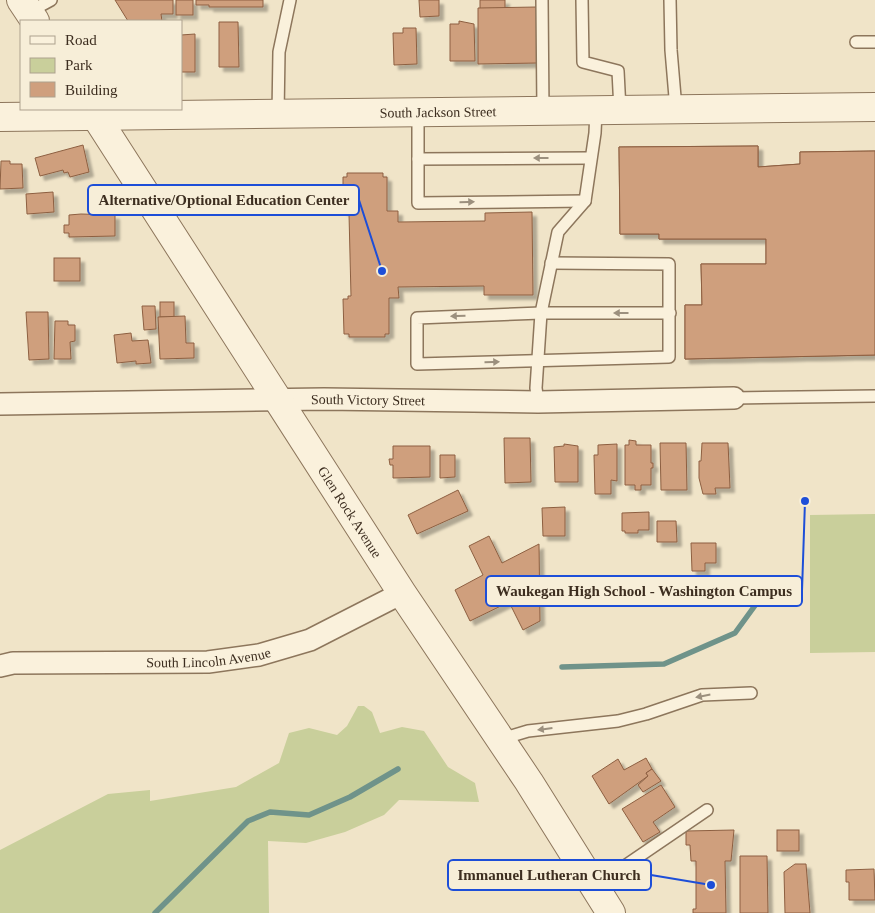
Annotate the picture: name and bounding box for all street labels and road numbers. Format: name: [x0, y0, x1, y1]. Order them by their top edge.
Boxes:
street label: South Jackson Street: [380, 104, 497, 120]
street label: South Victory Street: [311, 391, 425, 408]
street label: Glen Rock Avenue: [315, 464, 385, 560]
street label: South Lincoln Avenue: [146, 645, 272, 670]

